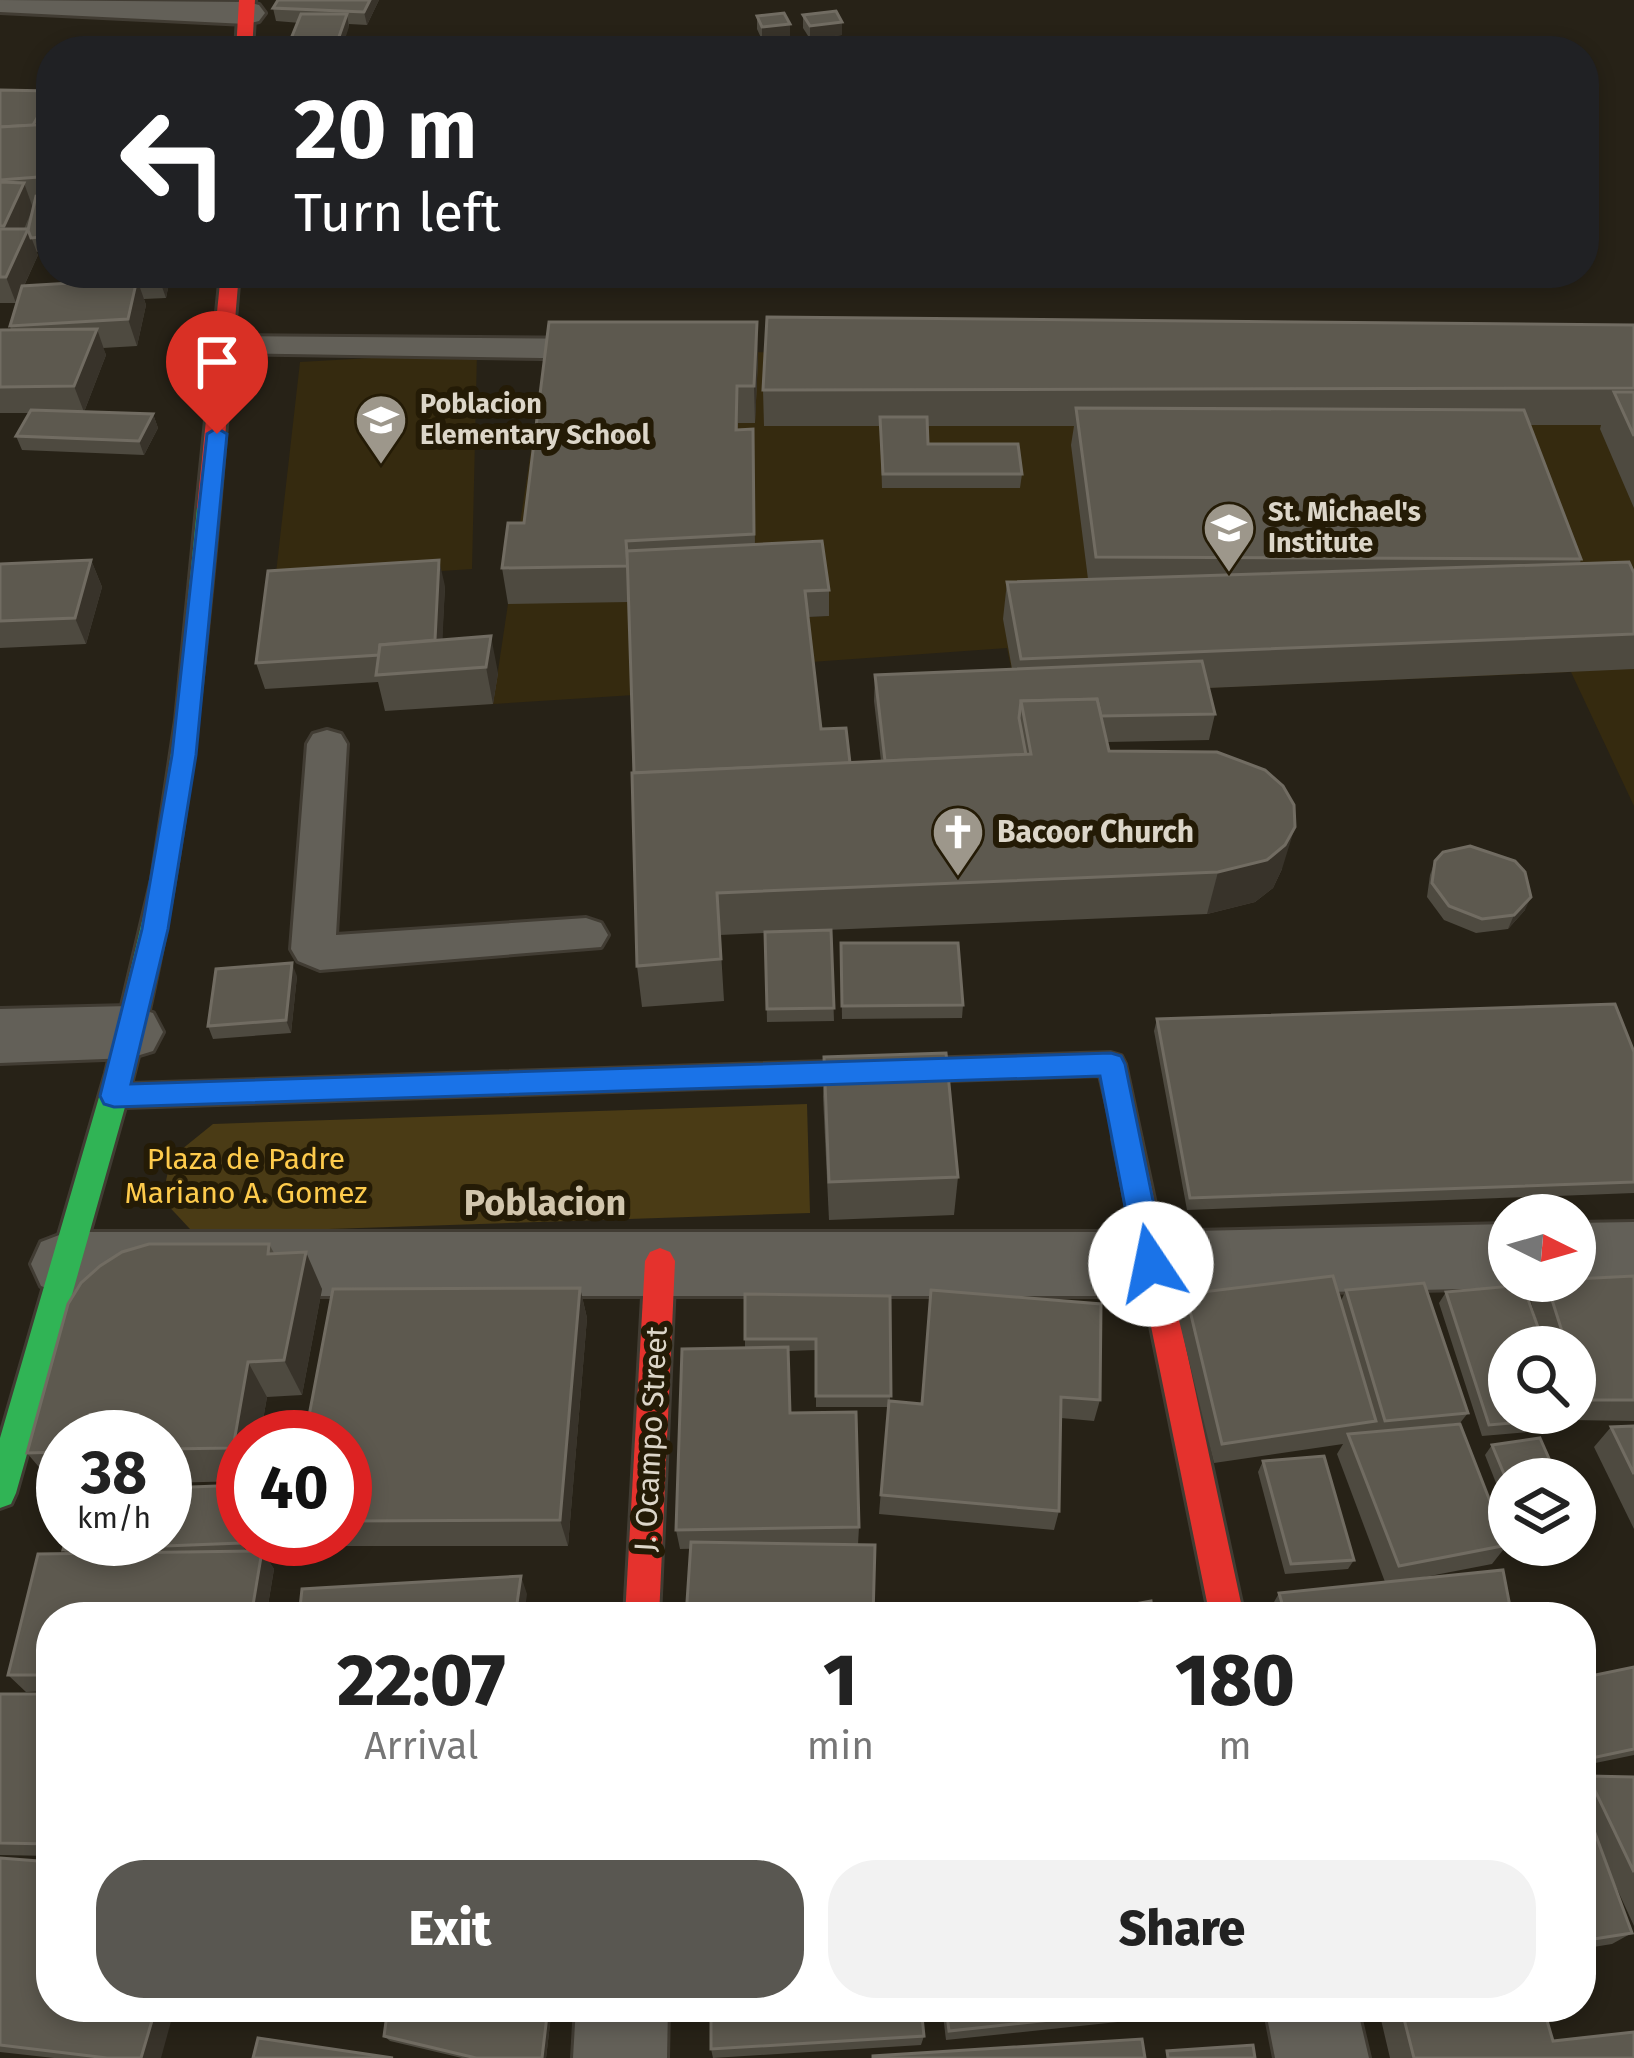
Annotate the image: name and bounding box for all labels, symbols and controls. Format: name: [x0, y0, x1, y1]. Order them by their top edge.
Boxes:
text: 20 m: [294, 79, 477, 180]
icon: left: [96, 84, 252, 240]
text: Turn left: [294, 181, 501, 245]
pin: [166, 311, 268, 434]
icon: arrive: [184, 329, 250, 395]
place label: Poblacion Elementary School: [420, 388, 651, 451]
school or university icon: Poblacion Elementary School: [353, 392, 409, 466]
place label: St. Michael's Institute: [1268, 496, 1421, 559]
school or university icon: St. Michael's Institute: [1201, 500, 1257, 574]
church icon: Bacoor Church: [930, 804, 986, 878]
place label: Bacoor Church: [997, 814, 1194, 850]
park label: Plaza de Padre Mariano A. Gomez: [125, 1141, 367, 1211]
district label: Poblacion: [464, 1181, 626, 1225]
north arrow: [1488, 1194, 1596, 1302]
map controls: [1488, 1194, 1596, 1566]
position arrow: [1088, 1201, 1214, 1327]
street label: J. Ocampo Street: [627, 1325, 675, 1553]
button: search: [1488, 1326, 1596, 1434]
speed limit sign: 40: [216, 1410, 372, 1566]
text: 38: [81, 1437, 147, 1509]
button: layers: [1488, 1458, 1596, 1566]
text: km/h: [77, 1500, 151, 1536]
text: 22:07: [337, 1638, 505, 1724]
text: 1: [823, 1638, 857, 1724]
text: 180: [1175, 1638, 1295, 1724]
text: Arrival: [364, 1723, 479, 1769]
text: min: [807, 1723, 874, 1769]
text: m: [1218, 1723, 1252, 1769]
button: Exit: [96, 1860, 804, 1998]
button: Share: [828, 1860, 1536, 1998]

